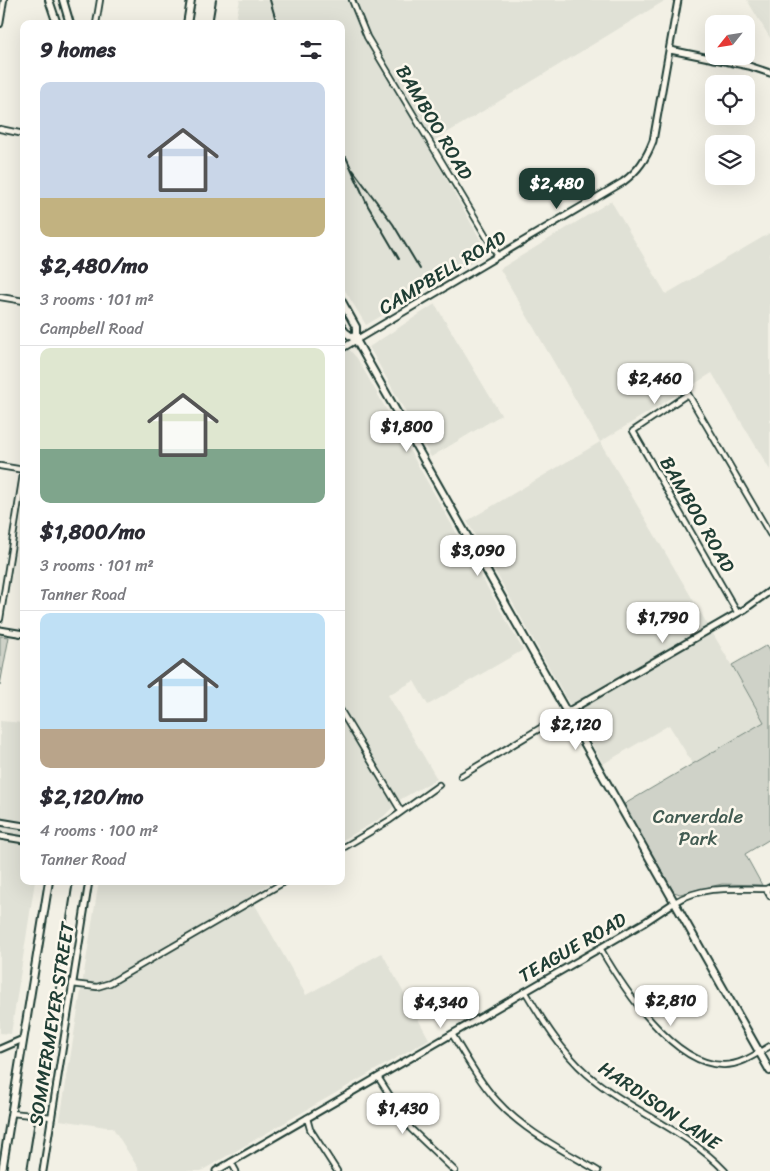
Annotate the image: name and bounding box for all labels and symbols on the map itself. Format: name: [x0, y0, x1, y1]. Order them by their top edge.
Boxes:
north arrow: [705, 15, 755, 65]
street label: BAMBOO ROAD: [387, 58, 483, 187]
pin: $2,480: [516, 168, 598, 210]
street label: CAMPBELL ROAD: [372, 221, 513, 324]
pin: $2,460: [614, 362, 696, 405]
pin: $1,800: [366, 410, 448, 453]
street label: BAMBOO ROAD: [651, 450, 745, 579]
pin: $3,090: [437, 534, 519, 577]
pin: $1,790: [622, 602, 704, 644]
pin: $2,120: [535, 708, 617, 751]
park label: Carverdale Park: [653, 800, 743, 855]
street label: TEAGUE ROAD: [512, 903, 633, 992]
street label: SOMMERMEYER STREET: [19, 919, 84, 1128]
pin: $2,810: [630, 984, 712, 1027]
pin: $4,340: [400, 986, 482, 1029]
street label: HARDISON LANE: [592, 1052, 729, 1160]
pin: $1,430: [362, 1092, 444, 1135]

